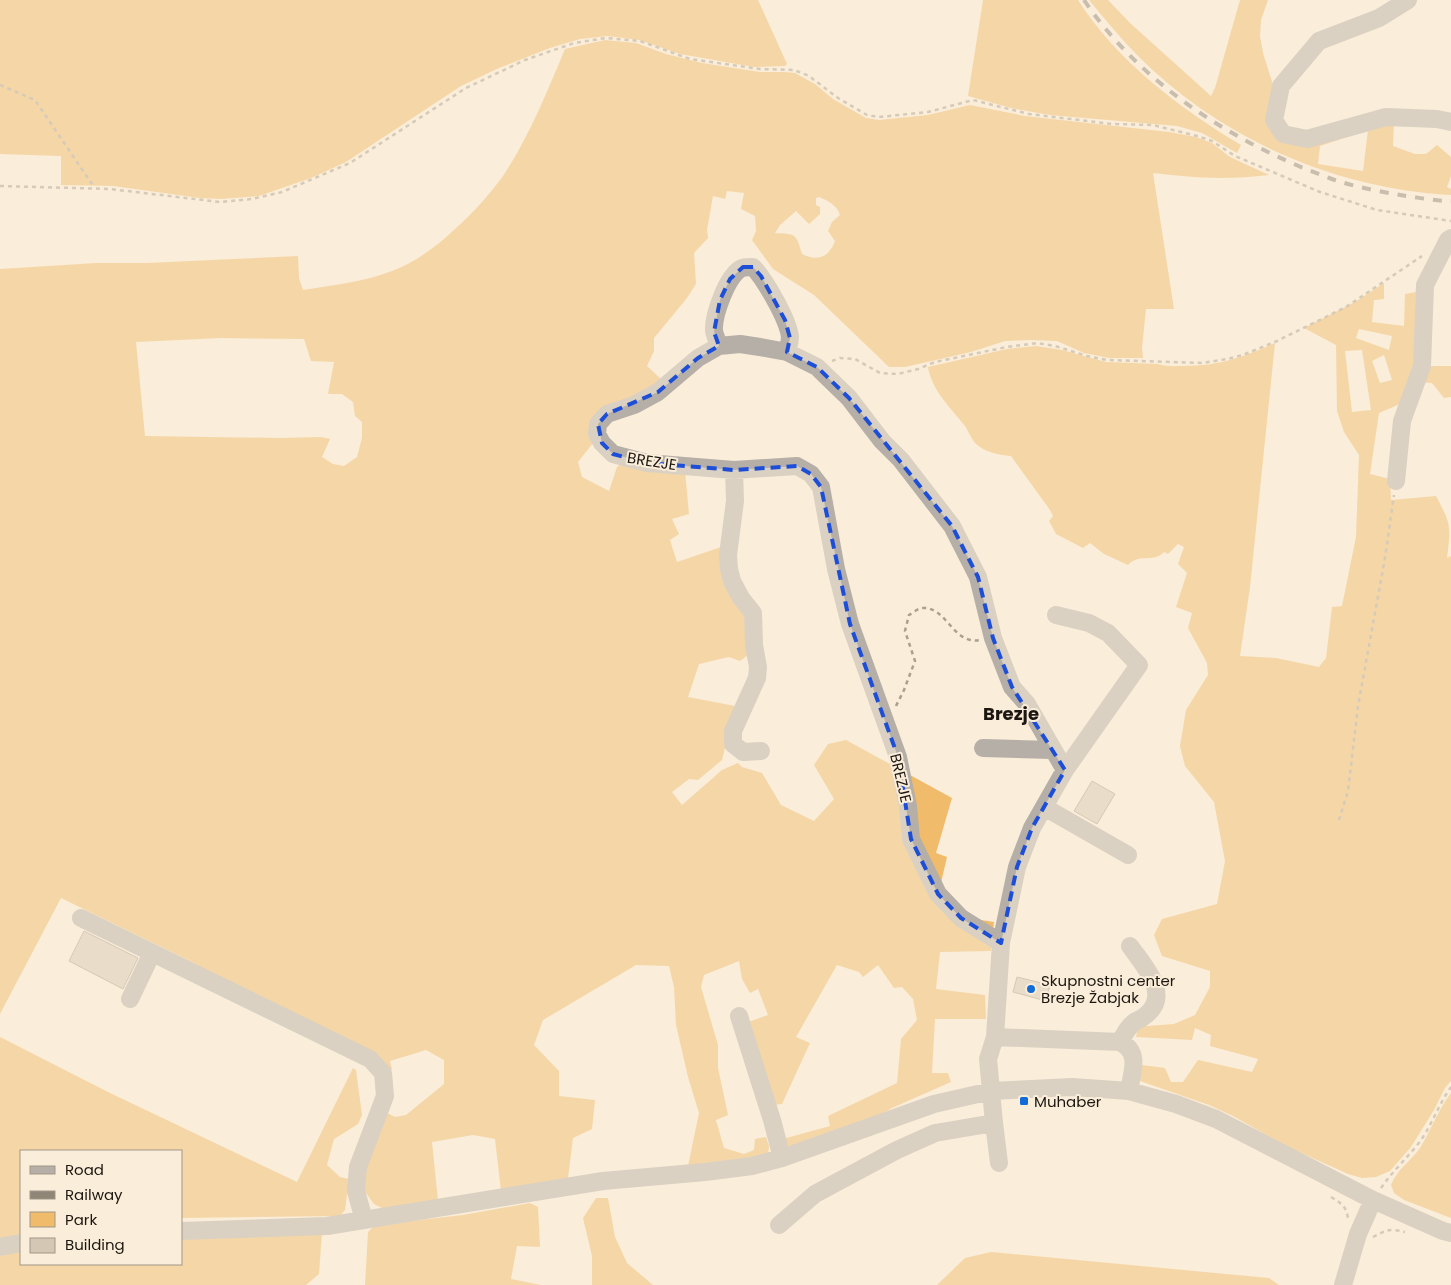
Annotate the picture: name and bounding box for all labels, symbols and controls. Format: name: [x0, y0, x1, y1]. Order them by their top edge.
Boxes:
street label: BREZJE: [626, 447, 678, 475]
district label: Brezje: [983, 701, 1039, 726]
street label: BREZJE: [885, 751, 917, 805]
place label: Skupnostni center Brezje Žabjak: [1041, 970, 1176, 1008]
marker: Skupnostni center Brezje Žabjak: [1025, 983, 1037, 995]
place label: Muhaber: [1034, 1091, 1102, 1112]
marker: Muhaber: [1018, 1095, 1030, 1107]
legend: [20, 1150, 182, 1265]
text: Road: [65, 1159, 104, 1180]
text: Railway: [65, 1184, 123, 1205]
text: Park: [65, 1209, 97, 1230]
text: Building: [65, 1234, 125, 1255]

